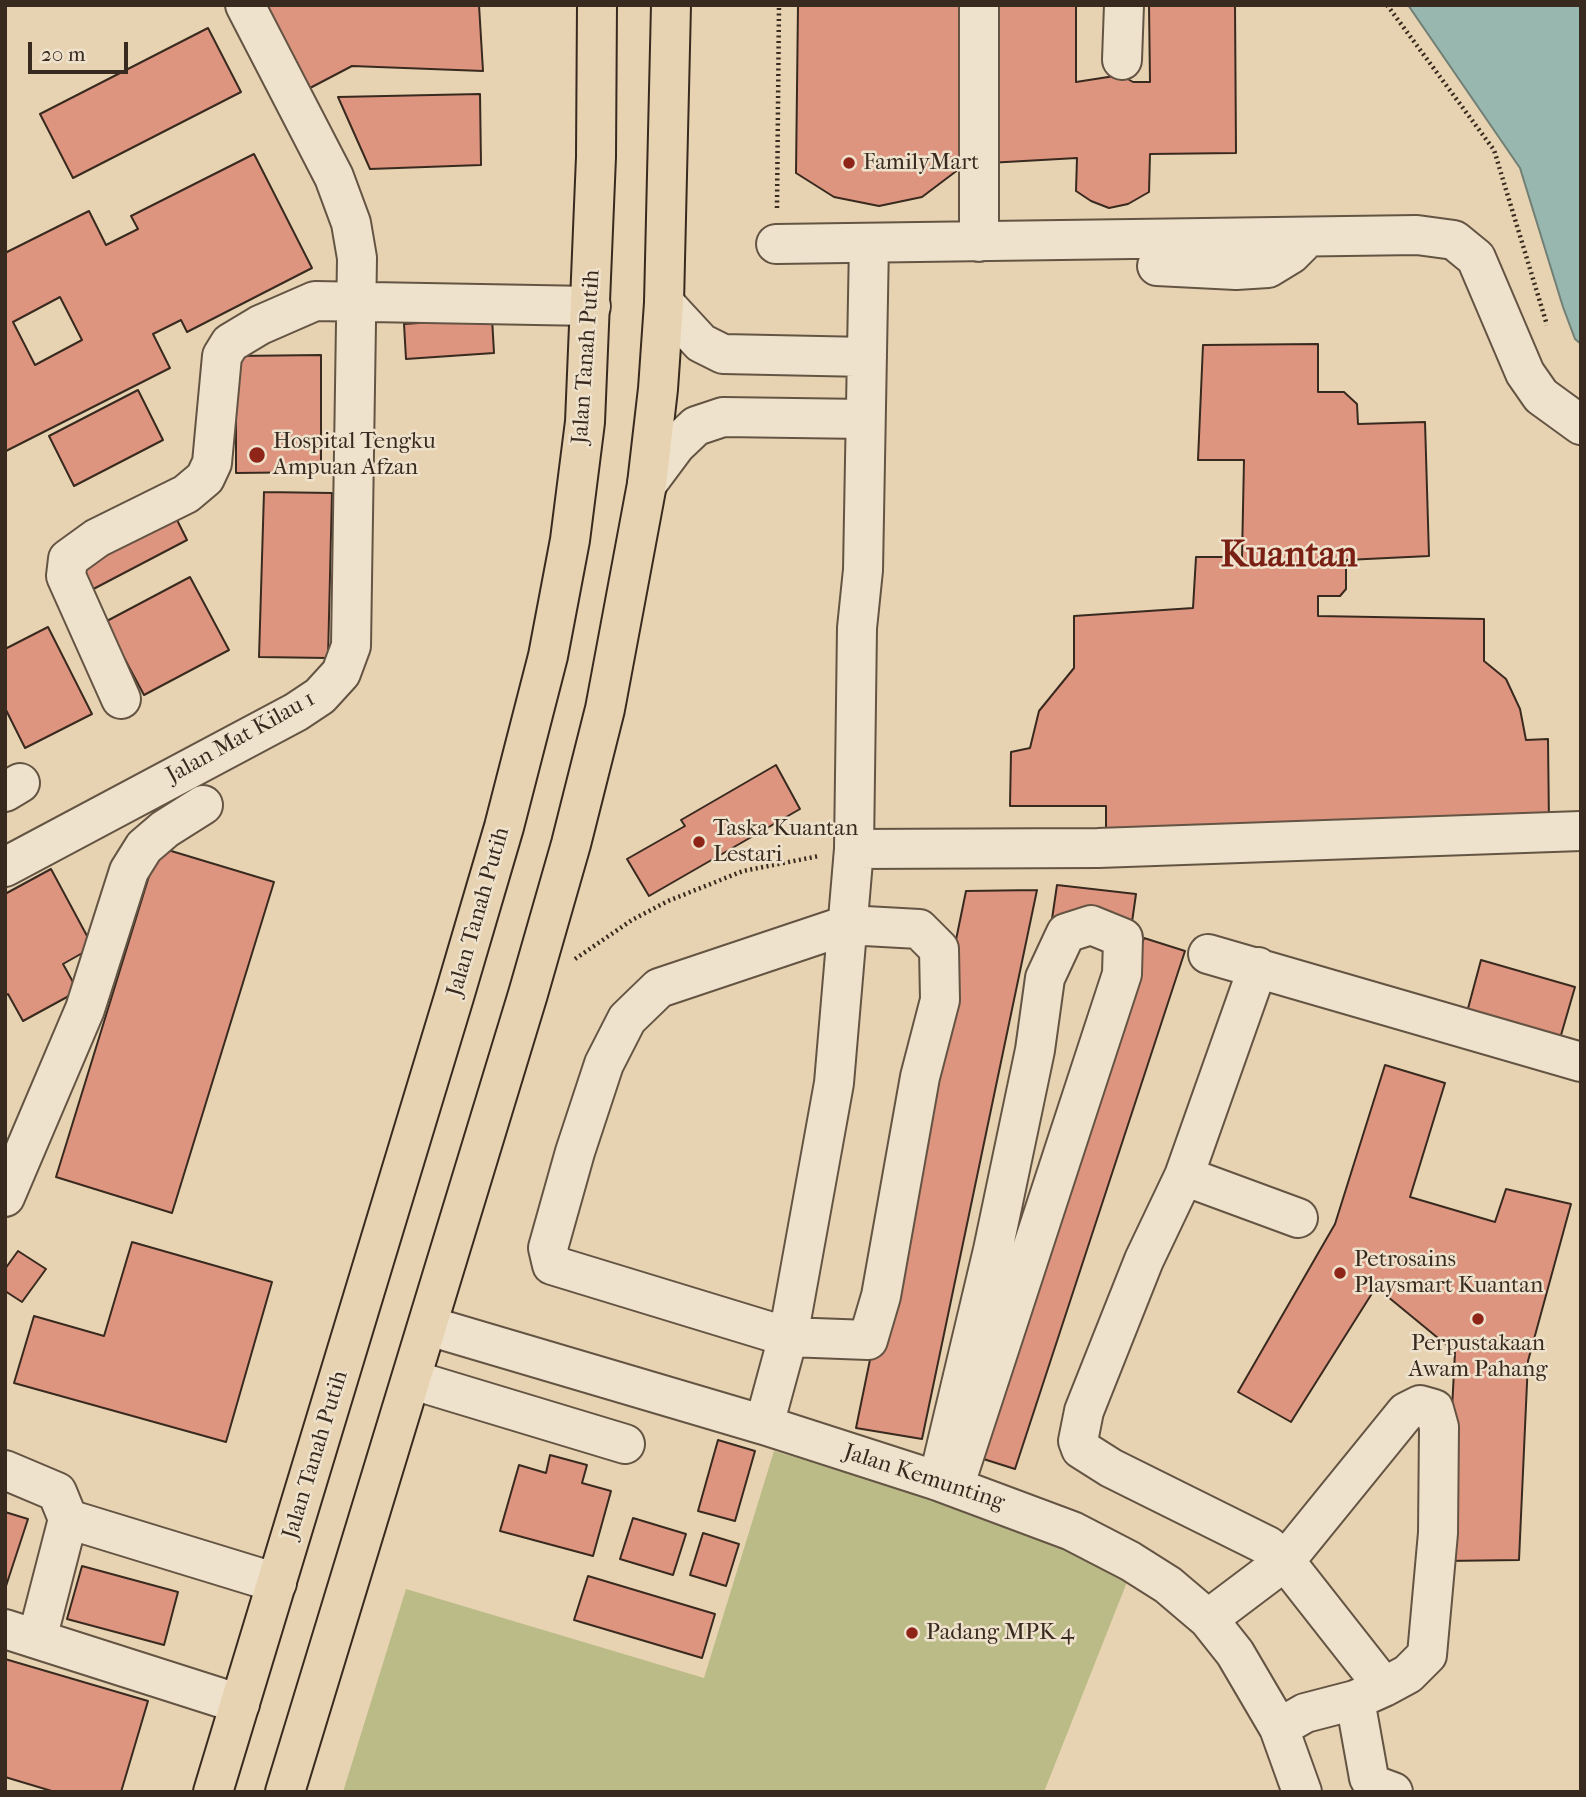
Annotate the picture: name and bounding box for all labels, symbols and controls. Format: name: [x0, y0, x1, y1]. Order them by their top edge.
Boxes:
scale bar: [32, 28, 131, 72]
text: 20 m: [41, 42, 85, 66]
place label: FamilyMart: [863, 149, 979, 177]
marker: FamilyMart: [841, 155, 857, 171]
street label: Jalan Tanah Putih: [567, 269, 607, 445]
place label: Hospital Tengku Ampuan Afzan: [273, 428, 436, 482]
marker: Hospital Tengku Ampuan Afzan: [247, 445, 267, 465]
district label: Kuantan: [1220, 535, 1358, 579]
street label: Jalan Mat Kilau 1: [162, 686, 320, 790]
place label: Taska Kuantan Lestari: [713, 815, 858, 869]
street label: Jalan Tanah Putih: [442, 824, 516, 1000]
marker: Taska Kuantan Lestari: [691, 834, 707, 850]
place label: Petrosains Playsmart Kuantan: [1354, 1246, 1543, 1300]
marker: Petrosains Playsmart Kuantan: [1332, 1265, 1348, 1281]
marker: Perpustakaan Awam Pahang: [1470, 1311, 1486, 1327]
place label: Perpustakaan Awam Pahang: [1408, 1330, 1548, 1384]
street label: Jalan Tanah Putih: [277, 1367, 355, 1543]
street label: Jalan Kemunting: [840, 1439, 1008, 1517]
place label: Padang MPK 4: [926, 1619, 1074, 1647]
marker: Padang MPK 4: [904, 1625, 920, 1641]

